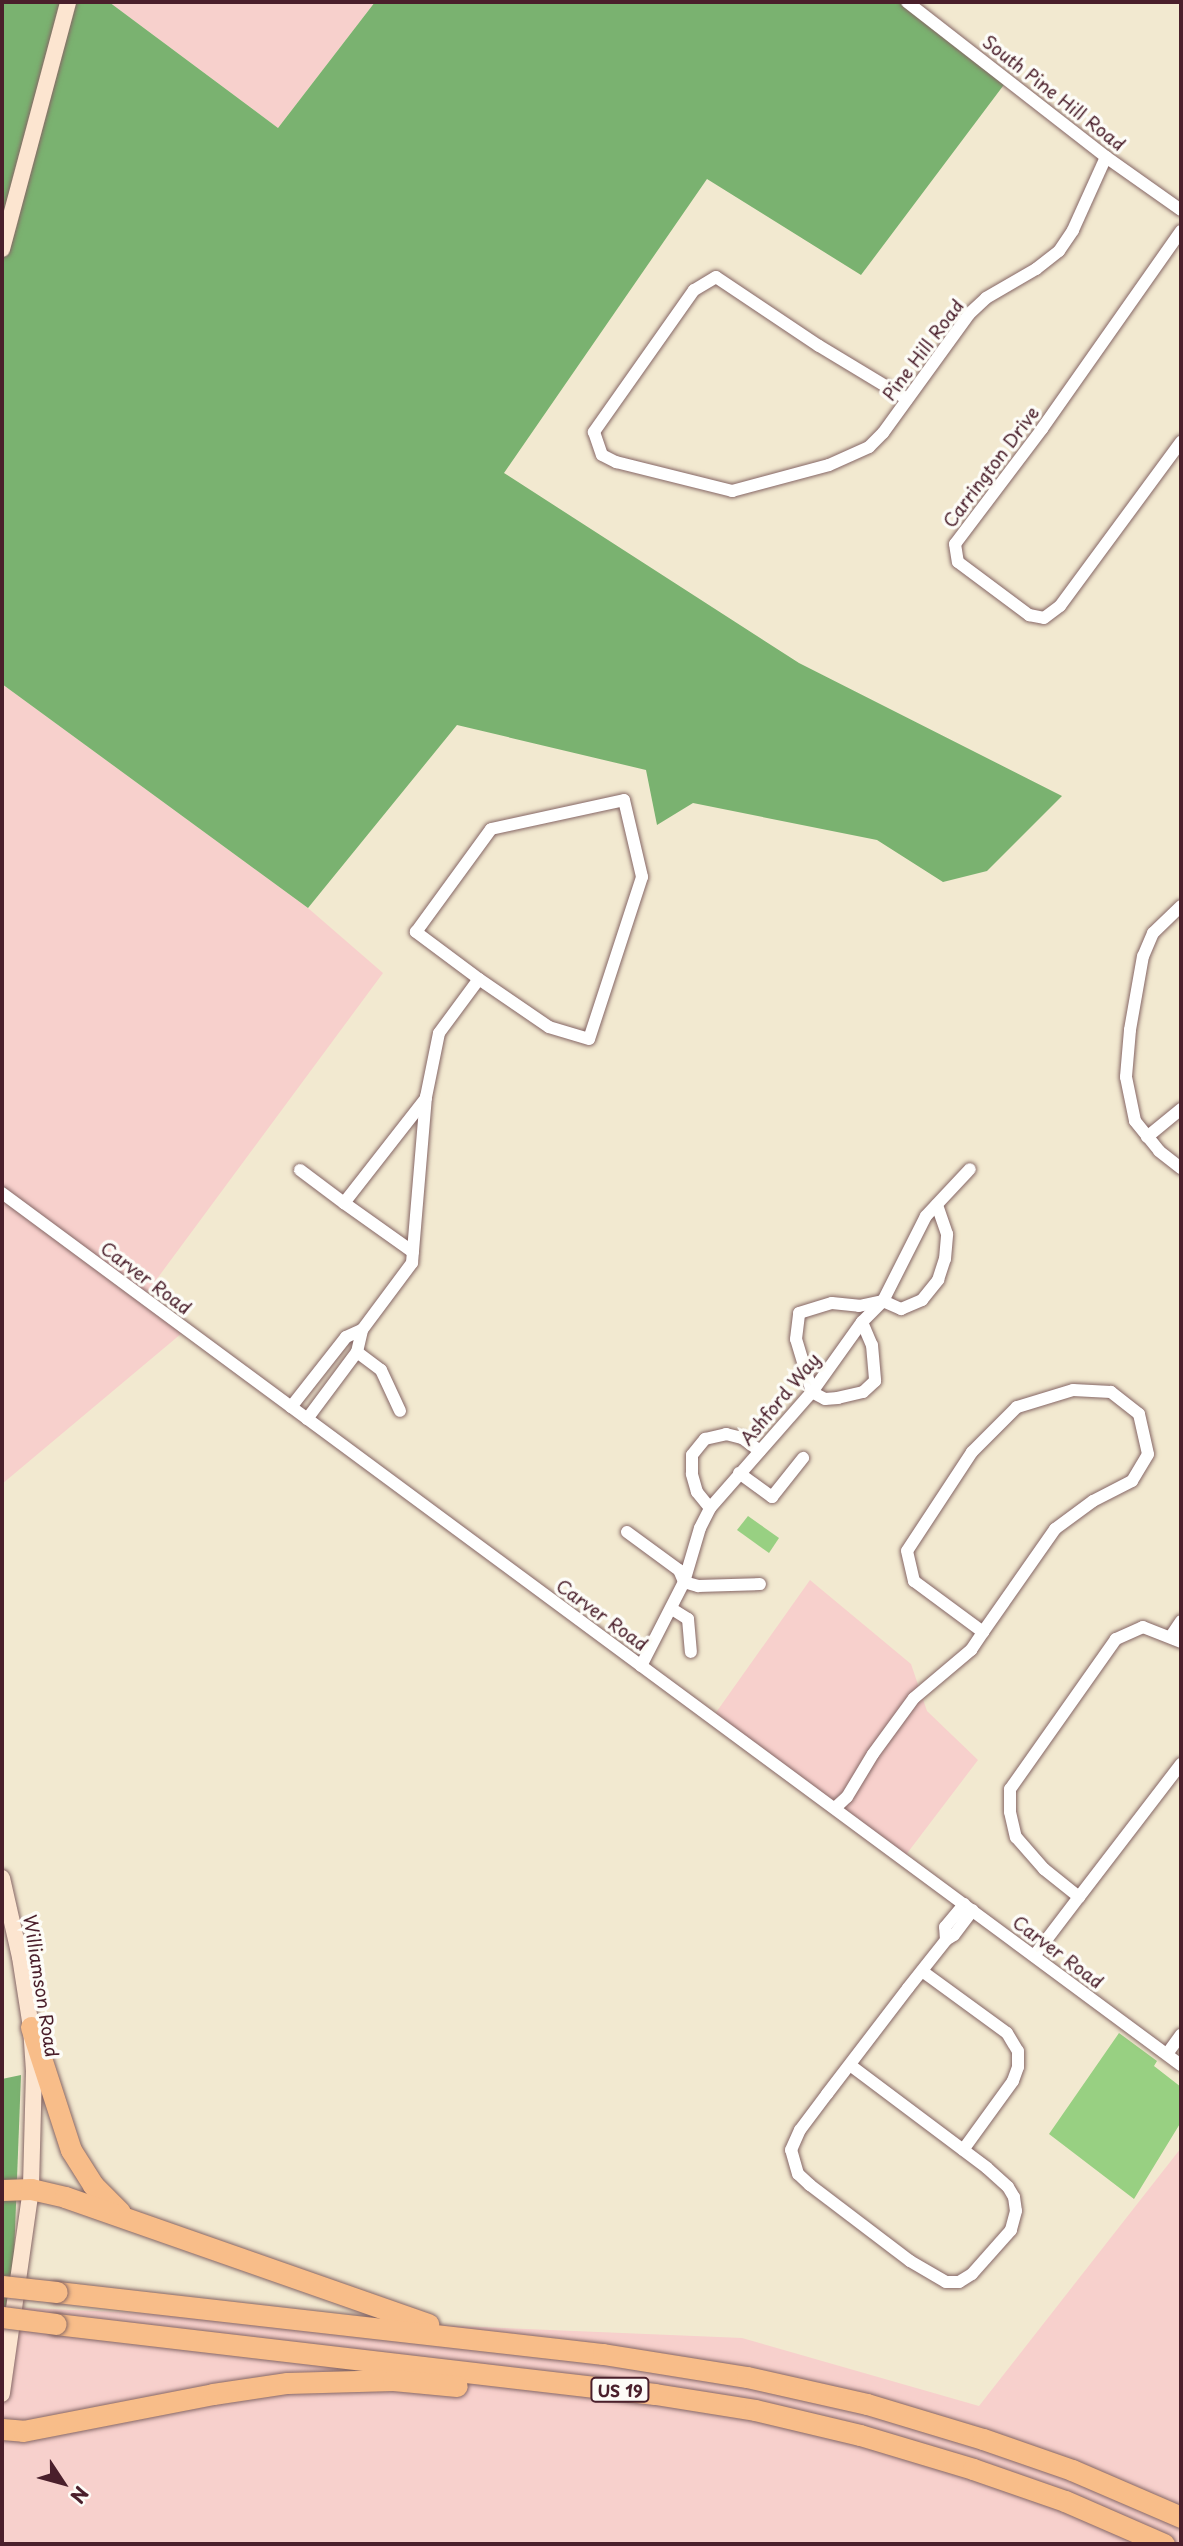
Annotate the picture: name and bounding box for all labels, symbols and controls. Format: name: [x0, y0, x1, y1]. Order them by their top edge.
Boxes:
street label: South Pine Hill Road: [978, 30, 1130, 156]
street label: Pine Hill Road: [878, 295, 968, 405]
street label: Carrington Drive: [939, 402, 1043, 532]
street label: Carver Road: [96, 1237, 196, 1319]
street label: Ashford Way: [736, 1349, 824, 1449]
street label: Carver Road: [552, 1574, 652, 1656]
street label: Carver Road: [1008, 1911, 1108, 1993]
street label: Williamson Road: [19, 1913, 63, 2059]
road number: US 19: [590, 2378, 650, 2402]
north arrow: [28, 2448, 98, 2518]
text: N: [64, 2481, 96, 2510]

